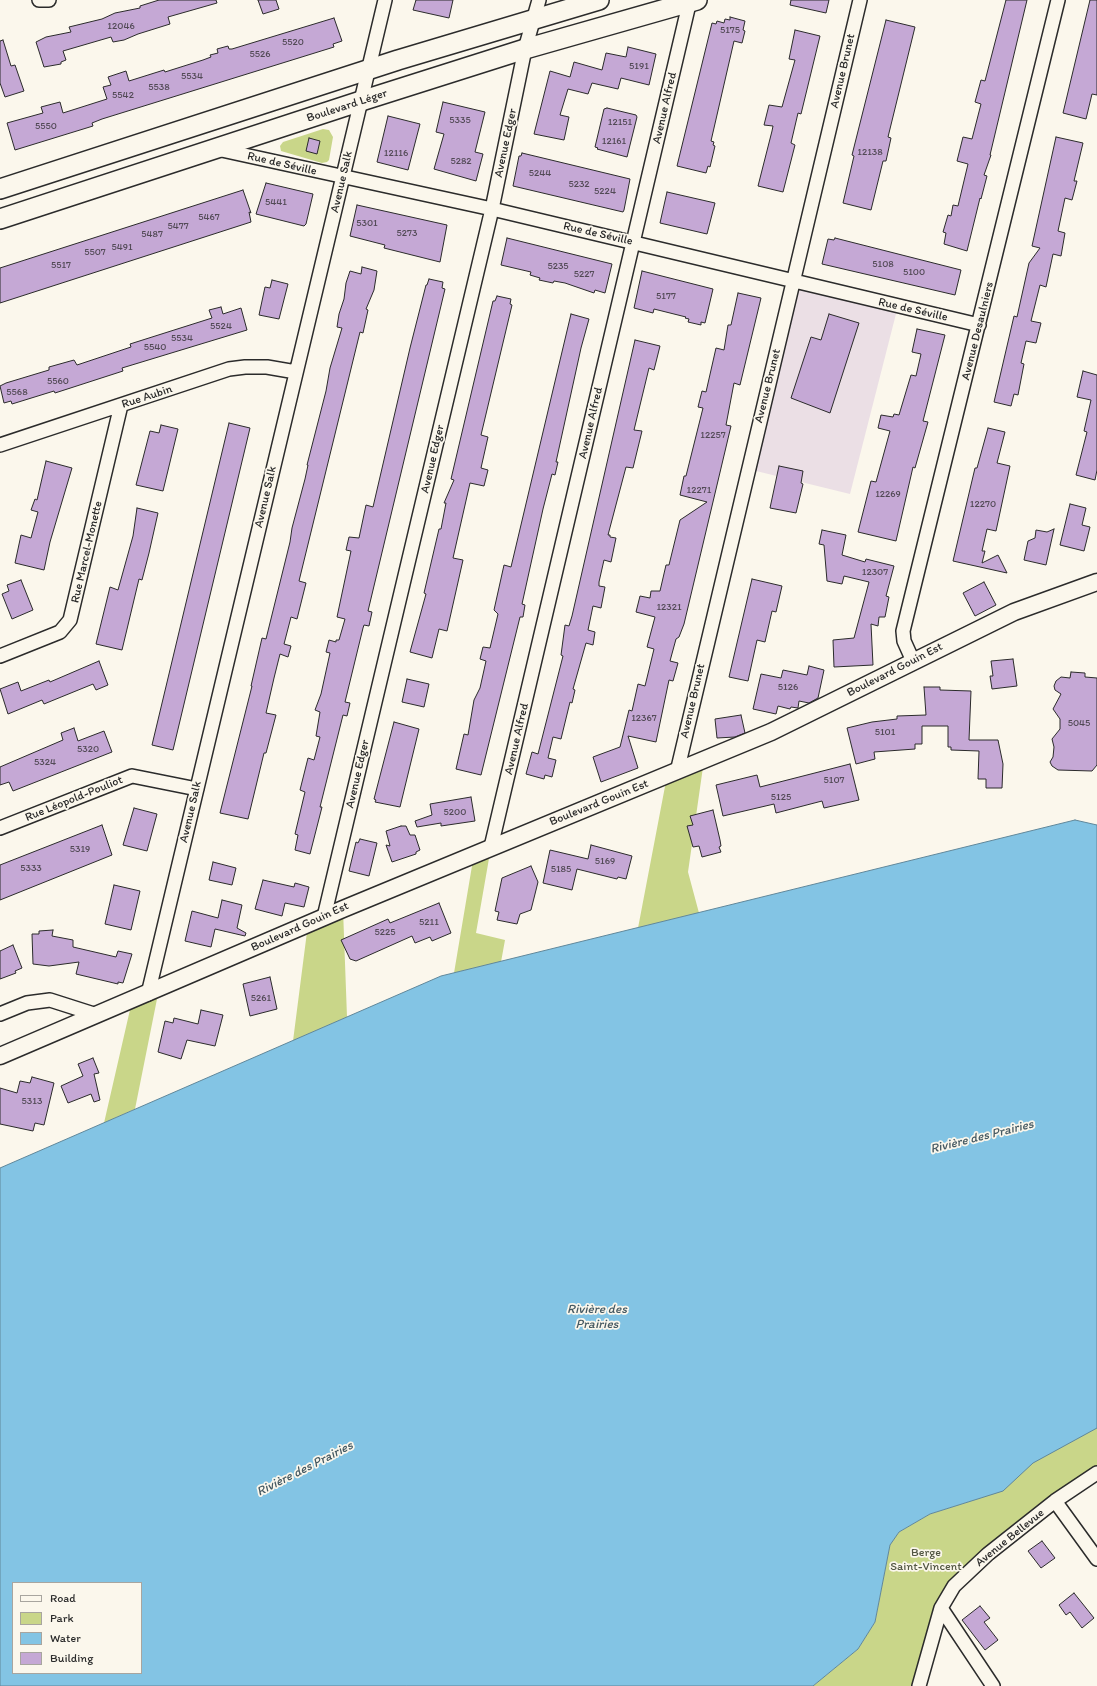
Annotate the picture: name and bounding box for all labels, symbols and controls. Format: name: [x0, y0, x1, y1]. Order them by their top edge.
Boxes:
house number: 12046: [107, 20, 135, 32]
house number: 5175: [720, 24, 740, 36]
street label: Avenue Brunet: [827, 32, 859, 110]
house number: 5520: [282, 36, 304, 48]
house number: 5526: [249, 48, 271, 60]
house number: 5191: [629, 60, 649, 72]
house number: 5534: [181, 70, 203, 82]
street label: Avenue Alfred: [650, 71, 680, 145]
house number: 5538: [148, 81, 170, 93]
street label: Boulevard Léger: [305, 86, 389, 126]
house number: 5542: [112, 89, 134, 101]
street label: Avenue Edger: [492, 107, 520, 179]
house number: 5335: [449, 114, 471, 126]
house number: 12151: [608, 116, 632, 128]
house number: 5550: [35, 120, 57, 132]
house number: 12161: [602, 135, 626, 147]
house number: 12138: [857, 146, 883, 158]
house number: 12116: [384, 147, 408, 159]
street label: Rue de Séville: [246, 149, 318, 179]
street label: Avenue Salk: [328, 150, 356, 214]
house number: 5282: [450, 155, 472, 167]
house number: 5244: [529, 167, 551, 179]
house number: 5232: [568, 178, 590, 190]
house number: 5224: [594, 185, 616, 197]
house number: 5441: [265, 196, 287, 208]
house number: 5467: [198, 211, 220, 223]
house number: 5301: [356, 217, 378, 229]
street label: Rue de Séville: [562, 219, 634, 249]
house number: 5477: [167, 220, 189, 232]
house number: 5273: [397, 227, 417, 239]
house number: 5487: [141, 228, 163, 240]
house number: 5491: [111, 241, 133, 253]
house number: 5507: [84, 246, 106, 258]
house number: 5108: [872, 258, 894, 270]
house number: 5517: [51, 259, 71, 271]
house number: 5235: [547, 260, 569, 272]
house number: 5100: [903, 266, 925, 278]
house number: 5227: [574, 268, 594, 280]
street label: Avenue Desaulniers: [959, 280, 997, 382]
house number: 5177: [656, 290, 676, 302]
street label: Rue de Séville: [877, 295, 949, 325]
house number: 5524: [210, 320, 232, 332]
house number: 5534: [171, 332, 193, 344]
house number: 5540: [144, 341, 166, 353]
street label: Avenue Brunet: [752, 347, 784, 425]
house number: 5560: [47, 375, 69, 387]
street label: Rue Aubin: [120, 382, 174, 412]
house number: 5568: [6, 386, 28, 398]
street label: Avenue Alfred: [576, 386, 606, 460]
street label: Avenue Edger: [418, 423, 448, 495]
house number: 12257: [700, 429, 726, 441]
street label: Avenue Salk: [252, 465, 280, 529]
house number: 12271: [687, 484, 711, 496]
house number: 12269: [875, 488, 901, 500]
house number: 12270: [970, 498, 996, 510]
street label: Rue Marcel-Monette: [68, 500, 106, 604]
house number: 12307: [862, 566, 888, 578]
house number: 12321: [656, 601, 682, 613]
street label: Boulevard Gouin Est: [845, 640, 945, 700]
street label: Avenue Brunet: [677, 662, 709, 740]
house number: 5126: [778, 681, 798, 693]
street label: Avenue Alfred: [502, 702, 532, 776]
house number: 12367: [631, 712, 657, 724]
house number: 5045: [1068, 717, 1090, 729]
house number: 5101: [875, 726, 895, 738]
street label: Avenue Edger: [343, 738, 373, 810]
house number: 5320: [77, 743, 99, 755]
house number: 5324: [34, 756, 56, 768]
street label: Rue Léopold-Pouliot: [23, 773, 125, 825]
house number: 5107: [823, 774, 845, 786]
street label: Boulevard Gouin Est: [547, 777, 651, 829]
street label: Avenue Salk: [177, 780, 205, 844]
house number: 5125: [771, 791, 791, 803]
house number: 5200: [444, 806, 466, 818]
house number: 5319: [70, 843, 90, 855]
house number: 5169: [595, 855, 615, 867]
house number: 5333: [20, 862, 42, 874]
house number: 5185: [551, 863, 571, 875]
street label: Boulevard Gouin Est: [249, 899, 351, 955]
house number: 5211: [419, 916, 439, 928]
house number: 5225: [374, 926, 396, 938]
house number: 5261: [251, 992, 271, 1004]
house number: 5313: [22, 1095, 42, 1107]
water label: Rivière des Prairies: [929, 1117, 1035, 1157]
water label: Rivière des Prairies: [567, 1302, 627, 1333]
water label: Rivière des Prairies: [254, 1438, 356, 1500]
street label: Avenue Bellevue: [973, 1506, 1047, 1570]
park label: Berge Saint-Vincent: [890, 1546, 962, 1574]
legend: [12, 1582, 142, 1674]
text: Road: [50, 1591, 76, 1605]
text: Park: [50, 1611, 74, 1625]
text: Water: [50, 1631, 81, 1645]
text: Building: [50, 1651, 93, 1665]

